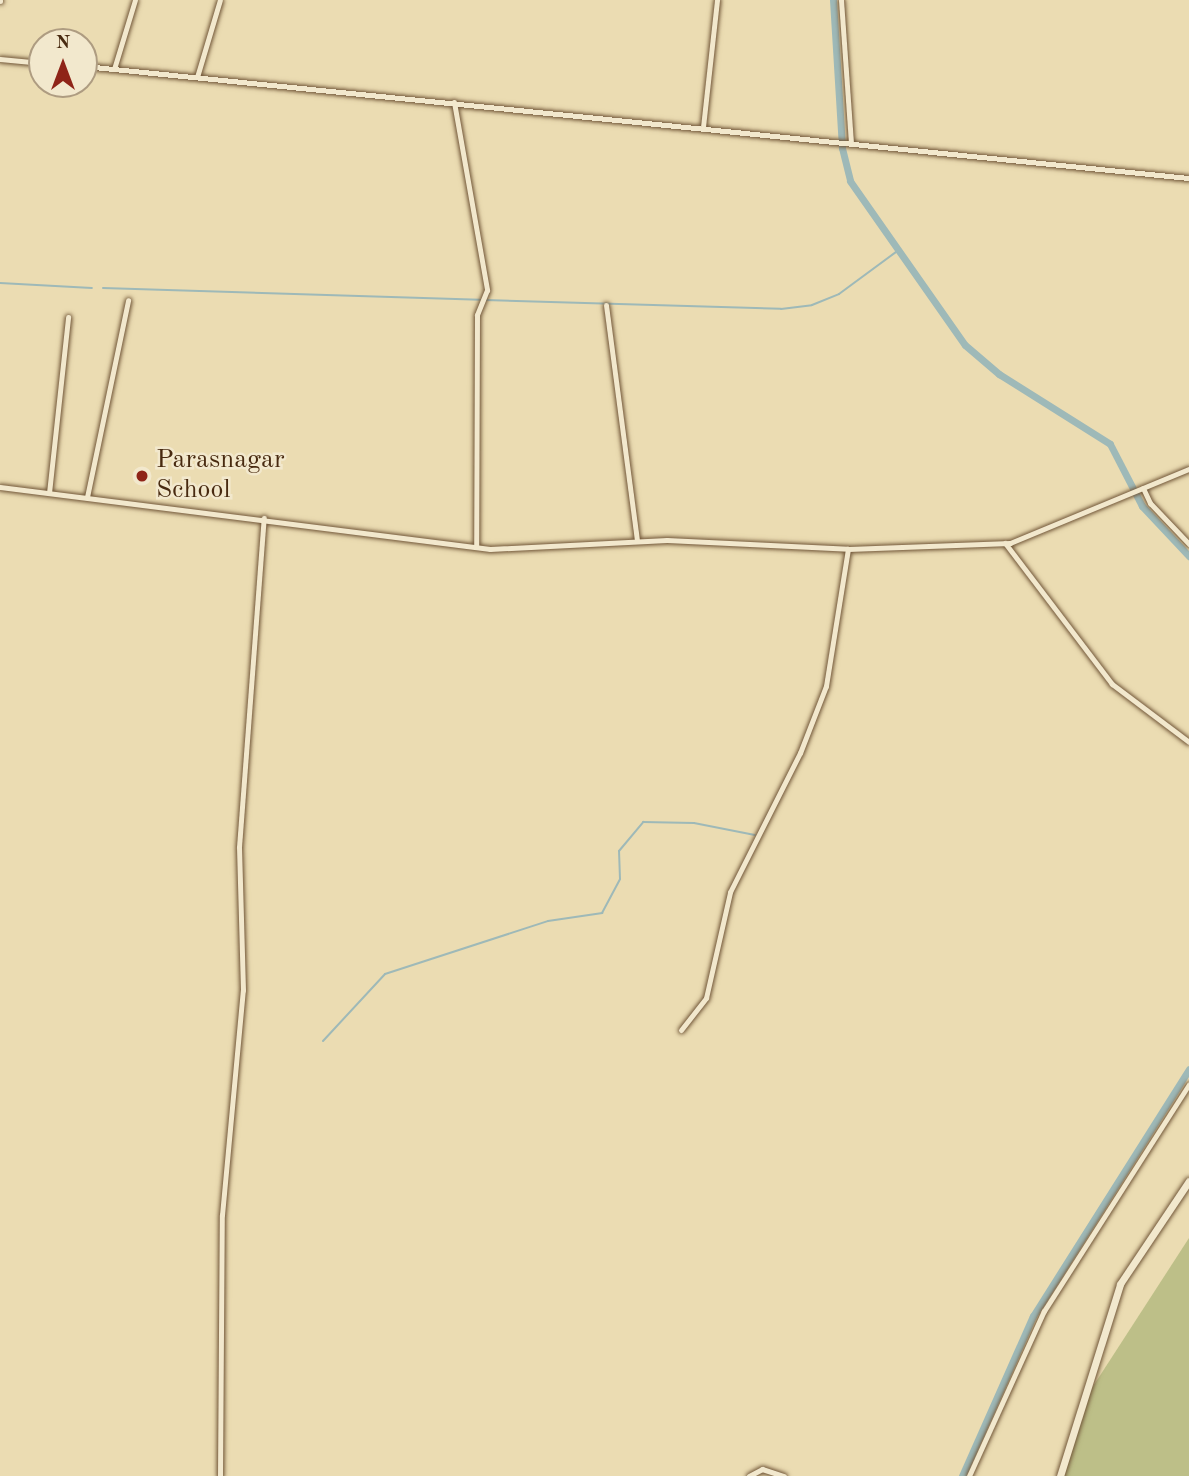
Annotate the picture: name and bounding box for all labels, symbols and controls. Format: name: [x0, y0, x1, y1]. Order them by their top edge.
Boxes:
north arrow: [28, 28, 98, 98]
text: N: [56, 34, 70, 53]
place label: Parasnagar School: [156, 445, 285, 506]
marker: Parasnagar School: [134, 468, 150, 484]

